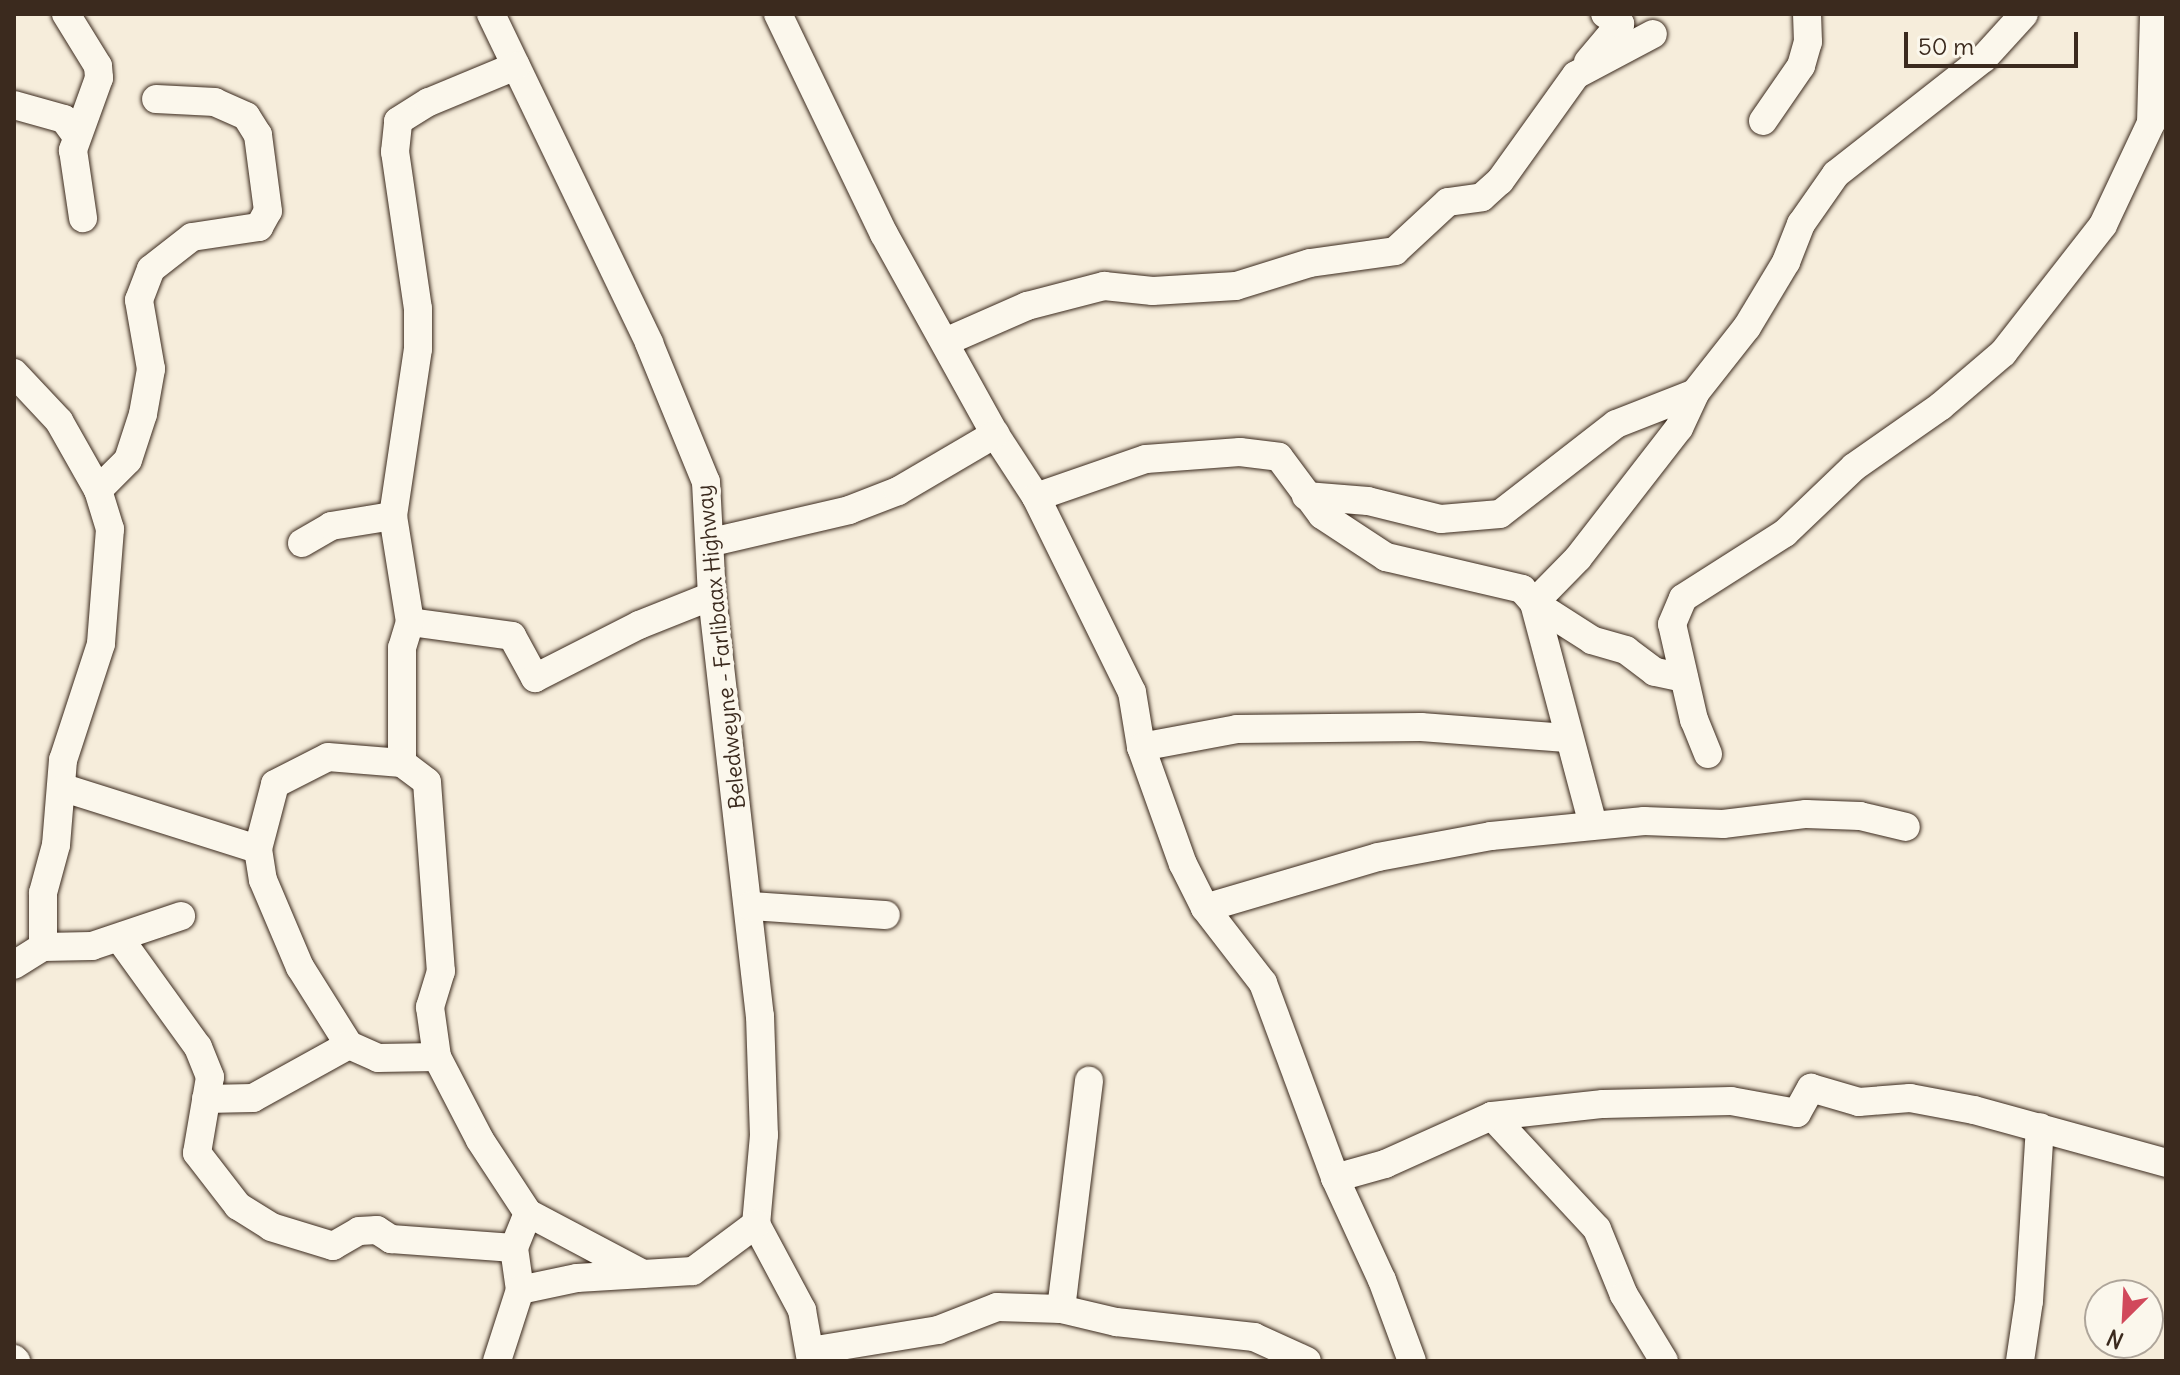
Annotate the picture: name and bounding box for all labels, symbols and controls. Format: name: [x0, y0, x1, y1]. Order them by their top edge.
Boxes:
scale bar: [1908, 16, 2082, 66]
text: 50 m: [1918, 31, 1974, 61]
street label: Beledweyne - Farlibaax Highway: [691, 484, 751, 810]
north arrow: [2084, 1279, 2164, 1359]
text: N: [2102, 1323, 2128, 1355]

